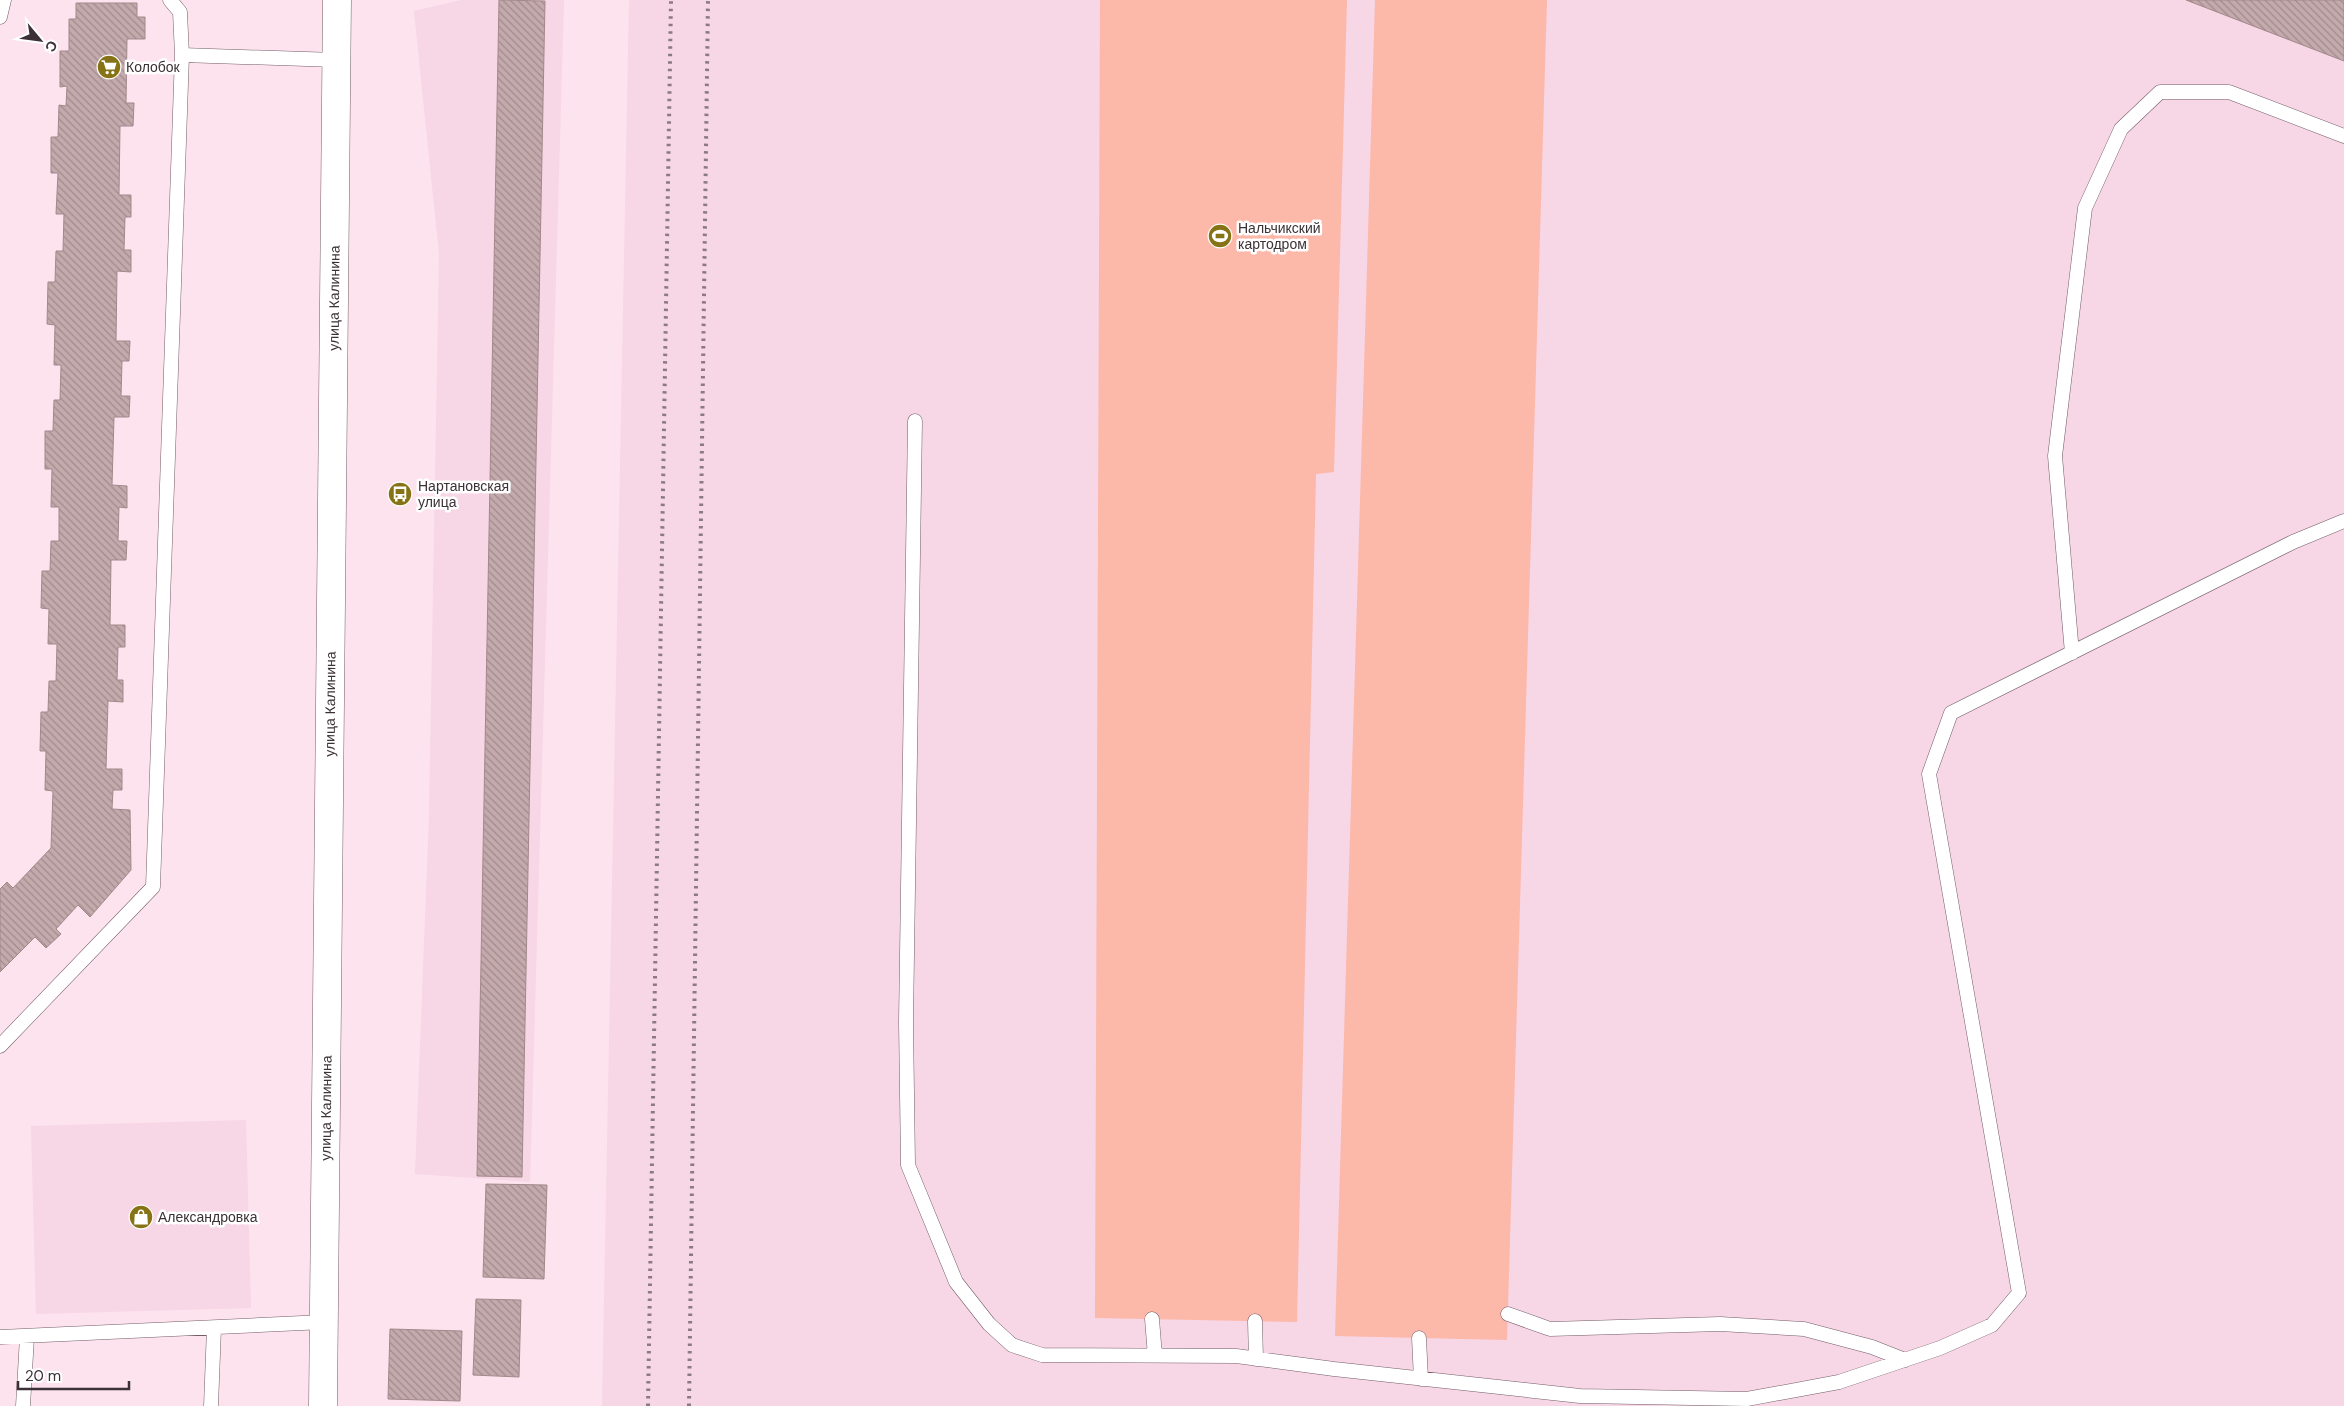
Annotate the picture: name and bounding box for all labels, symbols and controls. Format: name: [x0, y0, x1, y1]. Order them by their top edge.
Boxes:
north arrow: [15, 15, 65, 65]
text: С: [41, 38, 62, 55]
supermarket icon: Колобок: [96, 54, 122, 80]
place label: Колобок: [126, 58, 181, 76]
place label: Нальчикский картодром: [1238, 219, 1321, 253]
sports icon: Нальчикский картодром: [1207, 223, 1233, 249]
street label: улица Калинина: [325, 245, 344, 351]
place label: Нартановская улица: [418, 477, 509, 511]
bus stop icon: Нартановская улица: [387, 481, 413, 507]
street label: улица Калинина: [320, 651, 340, 757]
street label: улица Калинина: [316, 1055, 335, 1161]
shop icon: Александровка: [128, 1204, 154, 1230]
place label: Александровка: [158, 1208, 258, 1226]
scale bar: [18, 1358, 129, 1390]
text: 20 m: [25, 1366, 61, 1386]

